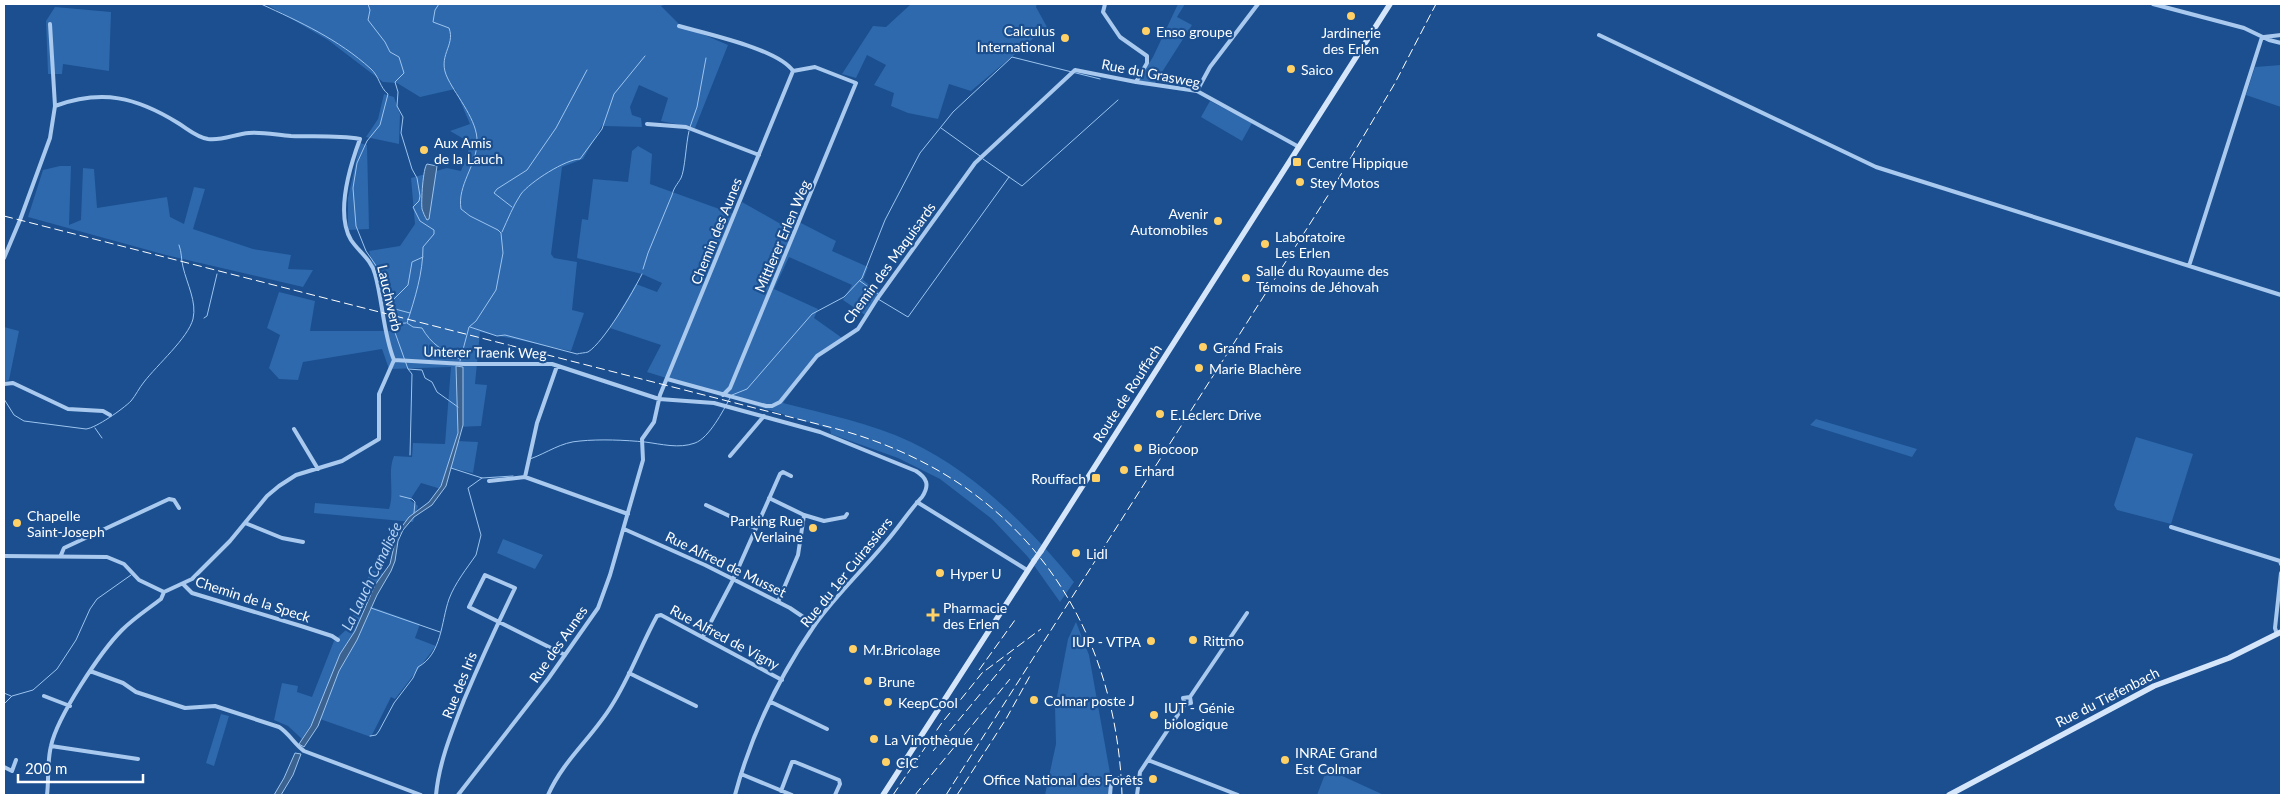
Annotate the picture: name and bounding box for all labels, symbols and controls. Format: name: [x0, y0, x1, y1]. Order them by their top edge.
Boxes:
marker: Jardinerie des Erlen: [1345, 10, 1357, 22]
place label: Calculus International: [977, 22, 1055, 55]
place label: Enso groupe: [1156, 23, 1232, 40]
place label: Jardinerie des Erlen: [1321, 24, 1381, 57]
marker: Enso groupe: [1140, 25, 1152, 37]
marker: Calculus International: [1059, 32, 1071, 44]
street label: Rue du Grasweg: [1100, 55, 1202, 91]
place label: Saico: [1301, 61, 1333, 78]
marker: Saico: [1285, 63, 1297, 75]
place label: Aux Amis de la Lauch: [434, 134, 503, 167]
marker: Aux Amis de la Lauch: [418, 144, 430, 156]
place label: Centre Hippique: [1307, 154, 1408, 171]
marker: Centre Hippique: [1291, 156, 1303, 168]
place label: Stey Motos: [1310, 174, 1380, 191]
street label: Chemin des Aunes: [687, 175, 745, 287]
marker: Stey Motos: [1294, 176, 1306, 188]
street label: Mittlerer Erlen Weg: [751, 177, 813, 295]
street label: Chemin des Maquisards: [839, 199, 939, 327]
place label: Avenir Automobiles: [1131, 205, 1208, 238]
marker: Avenir Automobiles: [1212, 215, 1224, 227]
place label: Laboratoire Les Erlen: [1275, 228, 1345, 261]
marker: Laboratoire Les Erlen: [1259, 238, 1271, 250]
place label: Salle du Royaume des Témoins de Jéhovah: [1256, 262, 1389, 295]
street label: Lauchwerb: [374, 263, 406, 333]
marker: Salle du Royaume des Témoins de Jéhovah: [1240, 272, 1252, 284]
place label: Grand Frais: [1213, 339, 1283, 356]
street label: Route de Rouffach: [1089, 341, 1165, 445]
marker: Grand Frais: [1197, 341, 1209, 353]
street label: Unterer Traenk Weg: [423, 342, 547, 362]
place label: Marie Blachère: [1209, 360, 1301, 377]
marker: Marie Blachère: [1193, 362, 1205, 374]
place label: E.Leclerc Drive: [1170, 406, 1261, 423]
marker: E.Leclerc Drive: [1154, 408, 1166, 420]
place label: Biocoop: [1148, 440, 1199, 457]
marker: Biocoop: [1132, 442, 1144, 454]
place label: Erhard: [1134, 462, 1174, 479]
marker: Erhard: [1118, 464, 1130, 476]
place label: Rouffach: [1031, 470, 1086, 487]
marker: Rouffach: [1090, 472, 1102, 484]
place label: Chapelle Saint-Joseph: [27, 507, 105, 540]
place label: Parking Rue Verlaine: [730, 512, 803, 545]
street label: Rue du 1er Cuirassiers: [796, 514, 896, 630]
marker: Chapelle Saint-Joseph: [11, 517, 23, 529]
water label: La Lauch Canalisée: [337, 519, 405, 633]
marker: Parking Rue Verlaine: [807, 522, 819, 534]
street label: Rue Alfred de Musset: [663, 527, 789, 601]
place label: Lidl: [1086, 545, 1108, 562]
marker: Lidl: [1070, 547, 1082, 559]
place label: Hyper U: [950, 565, 1002, 582]
marker: Hyper U: [934, 567, 946, 579]
street label: Chemin de la Speck: [193, 572, 314, 626]
place label: Pharmacie des Erlen: [943, 599, 1007, 632]
street label: Rue Alfred de Vigny: [667, 601, 783, 673]
street label: Rue des Aunes: [525, 602, 591, 686]
marker: Pharmacie des Erlen: [927, 609, 939, 621]
place label: Rittmo: [1203, 632, 1244, 649]
place label: IUP - VTPA: [1072, 633, 1142, 650]
marker: Rittmo: [1187, 634, 1199, 646]
marker: IUP - VTPA: [1145, 635, 1157, 647]
place label: Mr.Bricolage: [863, 641, 940, 658]
marker: Mr.Bricolage: [847, 643, 859, 655]
street label: Rue des Iris: [438, 649, 480, 721]
street label: Rue du Tiefenbach: [2052, 664, 2162, 730]
place label: Brune: [878, 673, 915, 690]
marker: Brune: [862, 675, 874, 687]
place label: Colmar poste J: [1044, 692, 1135, 709]
place label: KeepCool: [898, 694, 958, 711]
marker: Colmar poste J: [1028, 694, 1040, 706]
marker: KeepCool: [882, 696, 894, 708]
place label: IUT - Génie biologique: [1164, 699, 1235, 732]
marker: IUT - Génie biologique: [1148, 709, 1160, 721]
place label: La Vinothèque: [884, 731, 973, 748]
marker: La Vinothèque: [868, 733, 880, 745]
place label: INRAE Grand Est Colmar: [1295, 744, 1377, 777]
scale bar: [18, 752, 142, 784]
place label: CIC: [896, 754, 919, 771]
marker: INRAE Grand Est Colmar: [1279, 754, 1291, 766]
marker: CIC: [880, 756, 892, 768]
text: 200 m: [25, 759, 67, 777]
place label: Office National des Forêts: [983, 771, 1143, 788]
marker: Office National des Forêts: [1147, 773, 1159, 785]

